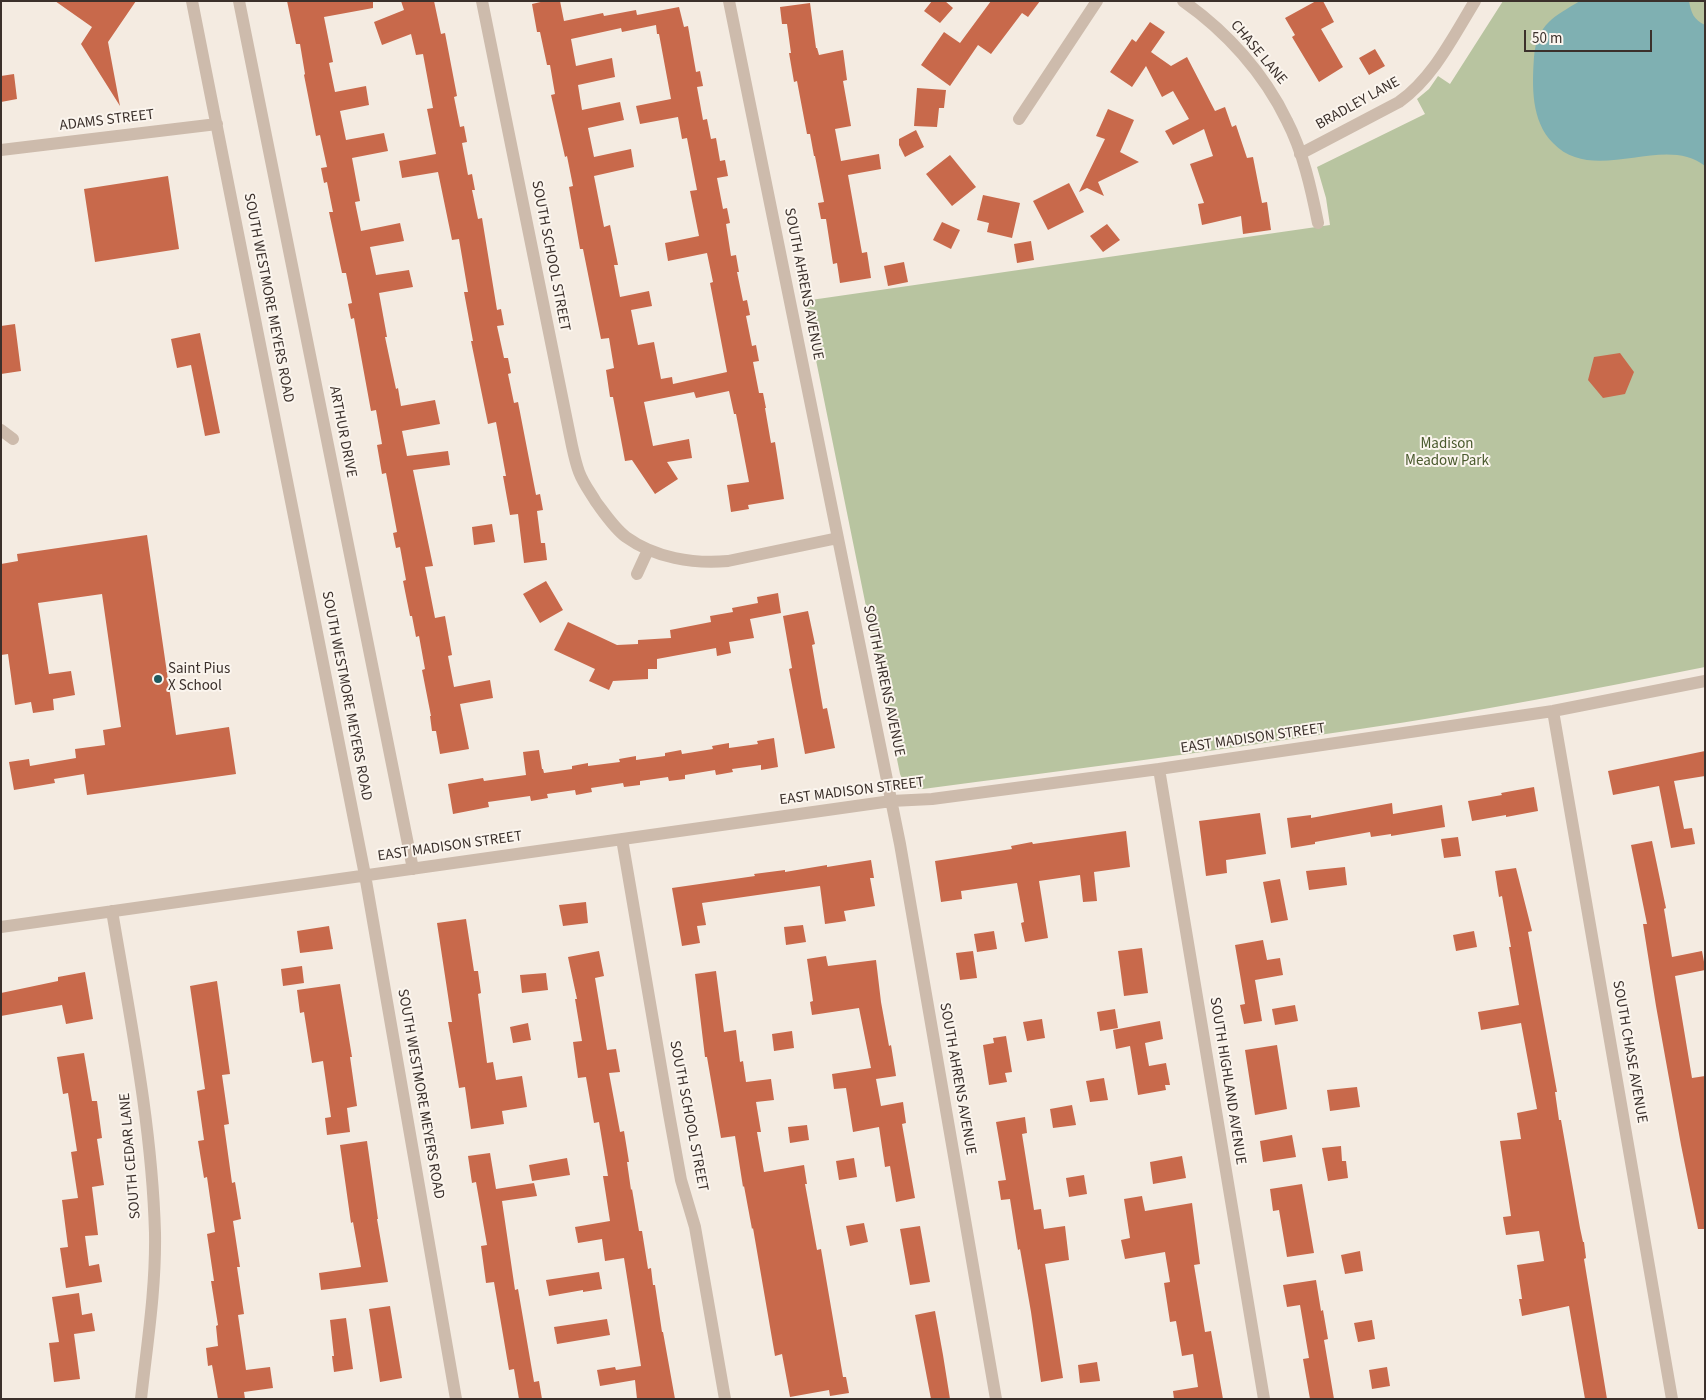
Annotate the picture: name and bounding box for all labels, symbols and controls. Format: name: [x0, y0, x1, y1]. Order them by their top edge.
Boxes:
street label: CHASE LANE: [1226, 17, 1290, 89]
scale bar: [1526, 20, 1654, 52]
text: 50 m: [1532, 28, 1562, 49]
street label: BRADLEY LANE: [1313, 74, 1403, 134]
street label: ADAMS STREET: [59, 106, 155, 136]
street label: SOUTH SCHOOL STREET: [527, 179, 573, 333]
street label: SOUTH WESTMORE MEYERS ROAD: [239, 192, 297, 404]
street label: SOUTH AHRENS AVENUE: [779, 207, 827, 361]
street label: ARTHUR DRIVE: [324, 385, 360, 479]
park label: Madison Meadow Park: [1405, 436, 1489, 471]
street label: SOUTH WESTMORE MEYERS ROAD: [317, 590, 375, 802]
street label: SOUTH AHRENS AVENUE: [858, 604, 908, 758]
place label: Saint Pius X School: [168, 661, 230, 696]
marker: Saint Pius X School: [152, 673, 164, 685]
street label: EAST MADISON STREET: [1180, 720, 1326, 758]
street label: EAST MADISON STREET: [779, 774, 925, 810]
street label: EAST MADISON STREET: [377, 828, 523, 866]
street label: SOUTH CHASE AVENUE: [1608, 979, 1650, 1125]
street label: SOUTH WESTMORE MEYERS ROAD: [393, 987, 447, 1201]
street label: SOUTH HIGHLAND AVENUE: [1205, 996, 1249, 1166]
street label: SOUTH AHRENS AVENUE: [935, 1001, 979, 1157]
street label: SOUTH SCHOOL STREET: [665, 1039, 711, 1193]
street label: SOUTH CEDAR LANE: [117, 1092, 145, 1220]

